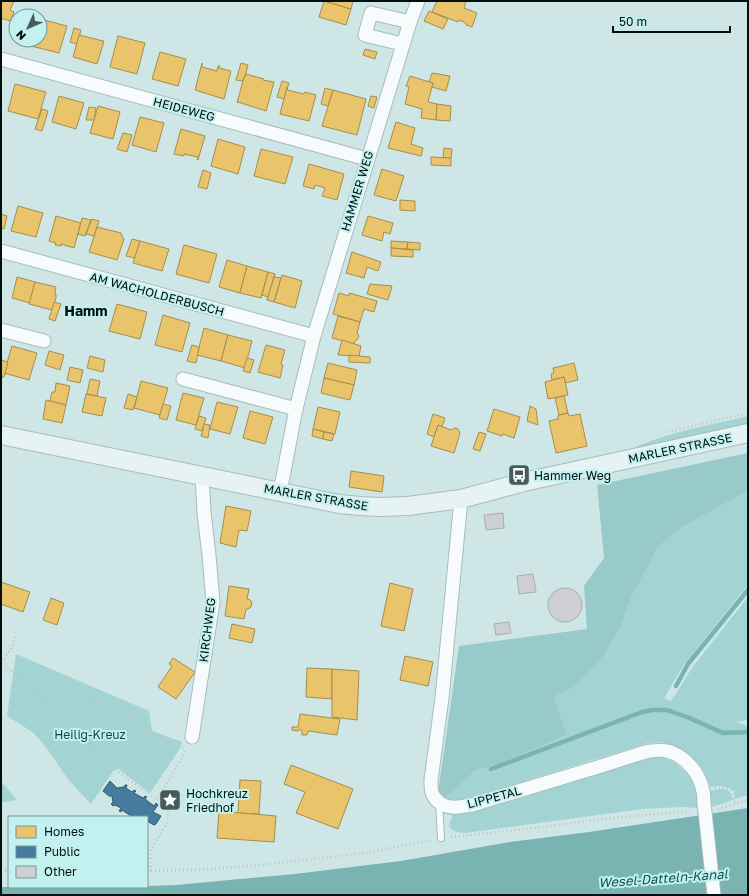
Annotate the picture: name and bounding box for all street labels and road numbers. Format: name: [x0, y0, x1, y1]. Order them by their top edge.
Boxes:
street label: HEIDEWEG: [152, 94, 216, 124]
street label: HAMMER WEG: [338, 149, 376, 233]
street label: AM WACHOLDERBUSCH: [88, 269, 226, 319]
street label: MARLER STRASSE: [627, 430, 733, 466]
street label: MARLER STRASSE: [263, 480, 369, 514]
street label: KIRCHWEG: [196, 597, 218, 663]
street label: LIPPETAL: [465, 783, 523, 811]

